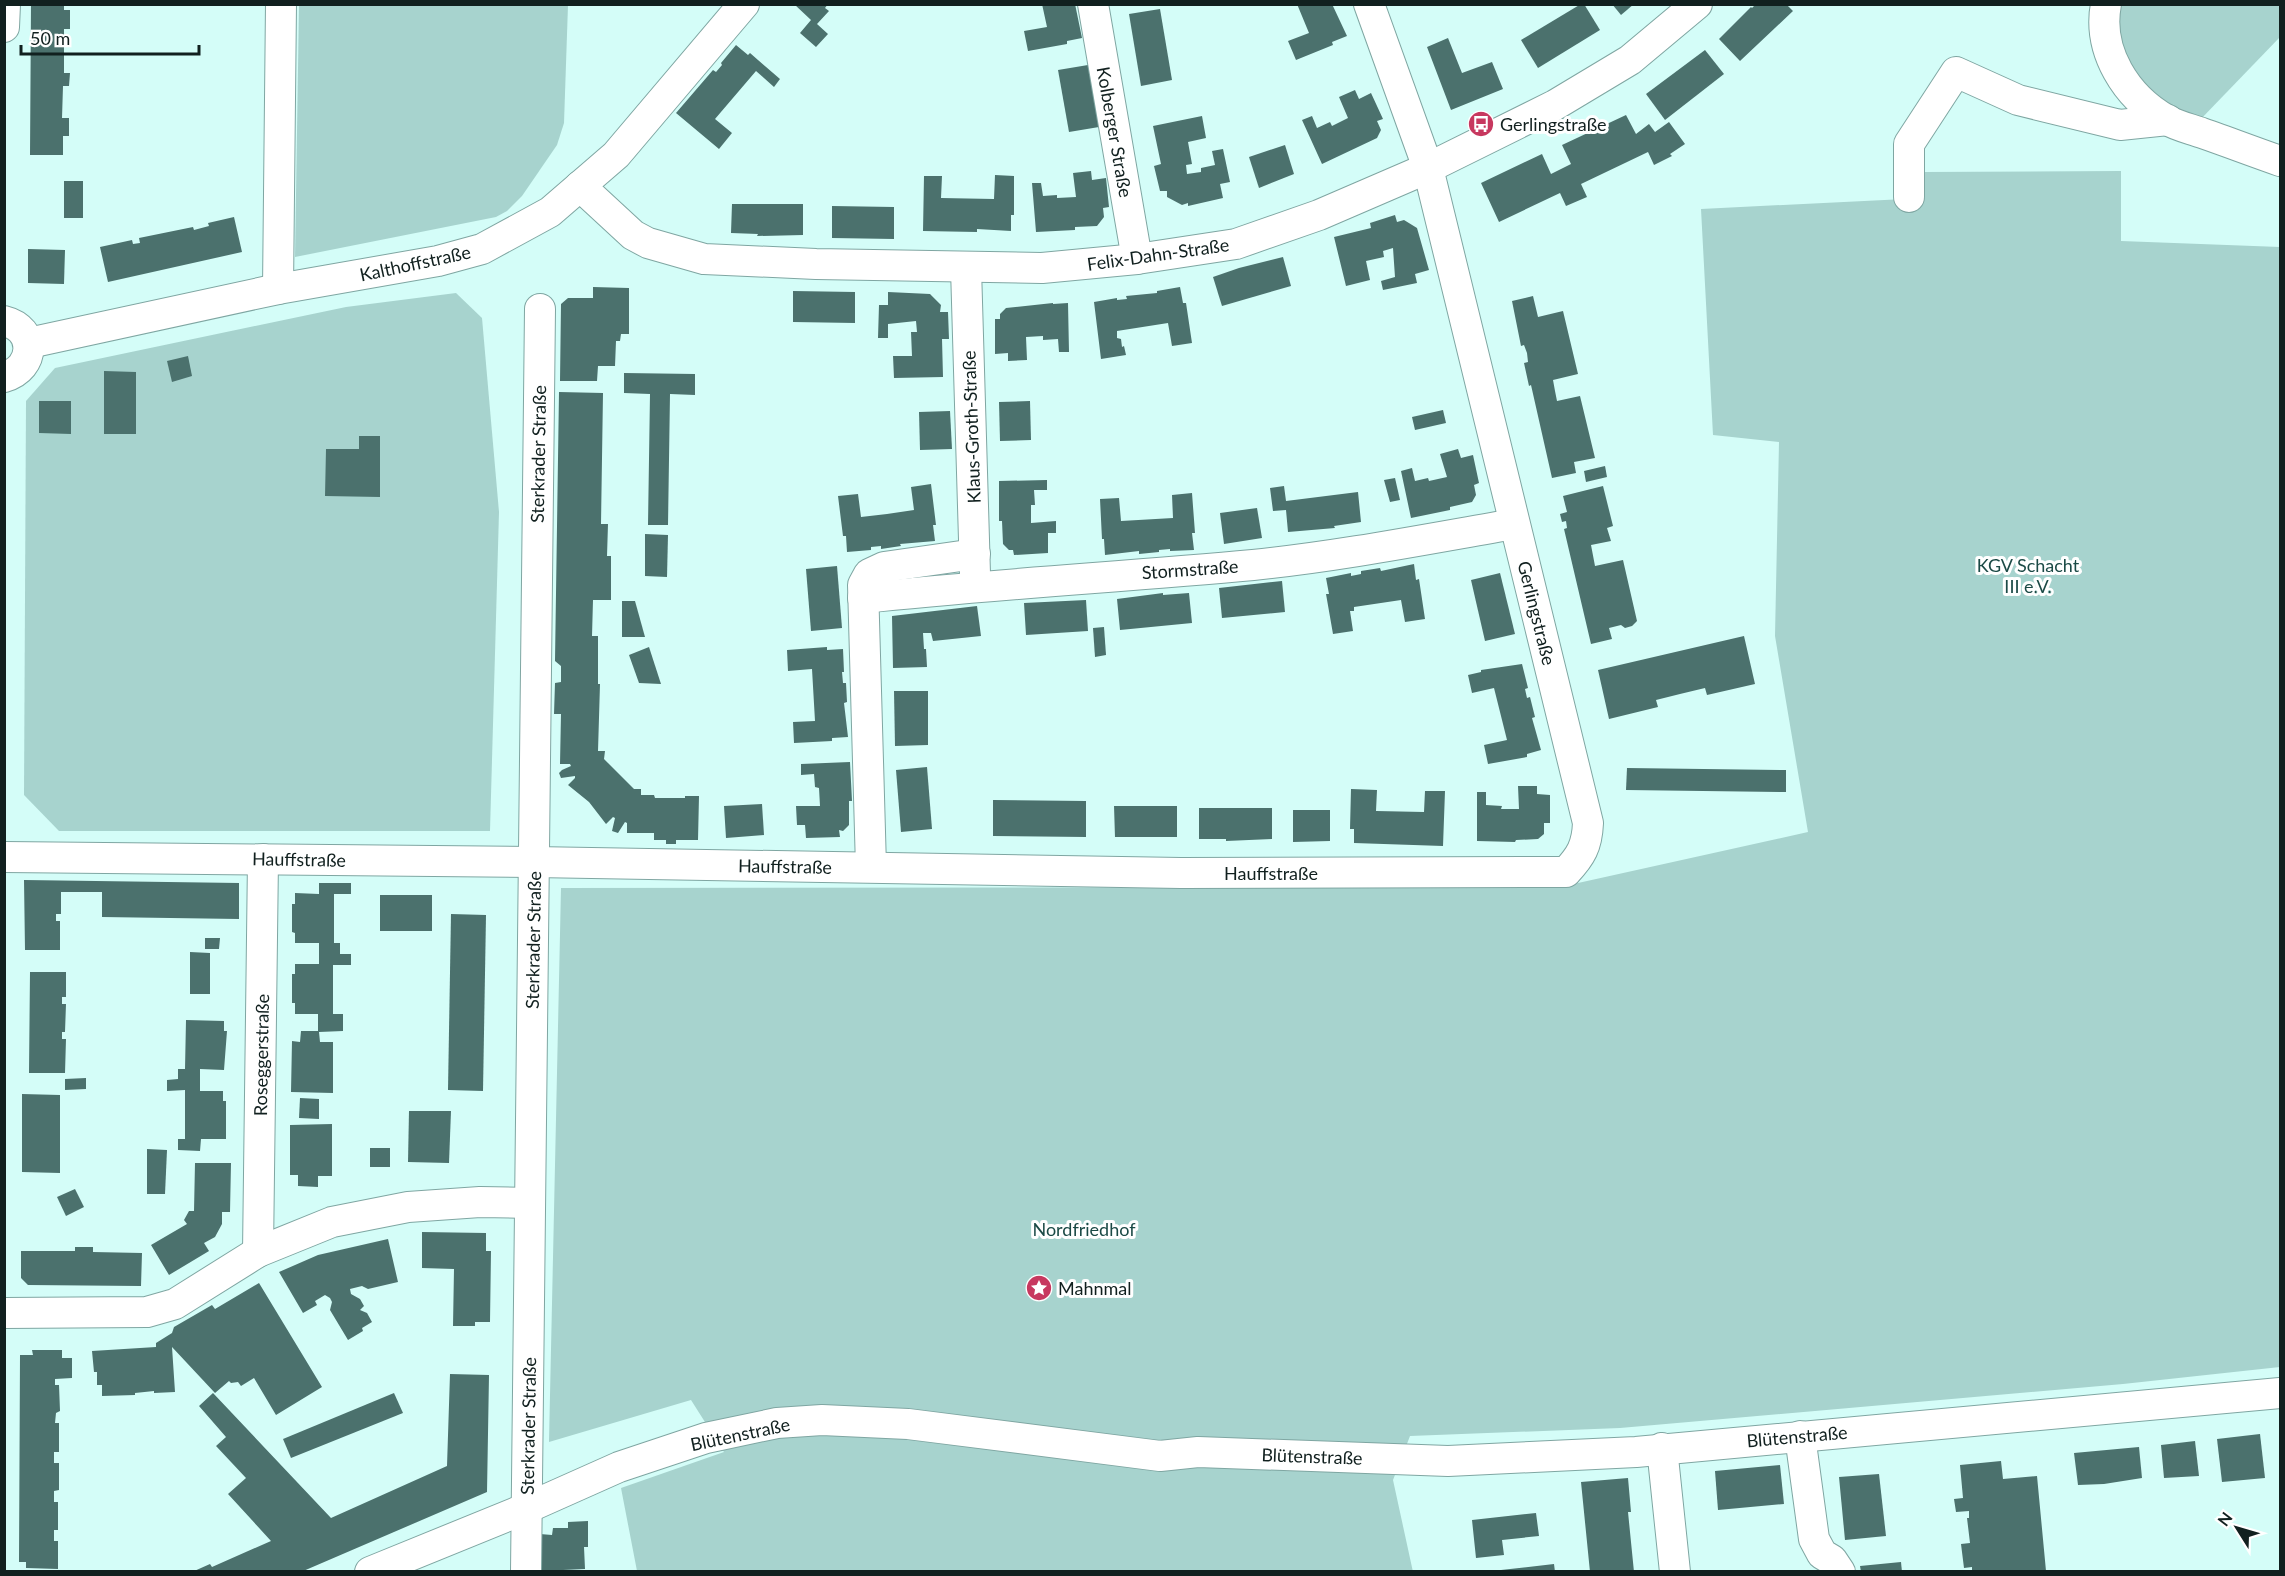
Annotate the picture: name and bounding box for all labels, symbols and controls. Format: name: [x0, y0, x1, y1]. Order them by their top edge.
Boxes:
scale bar: [21, 18, 200, 56]
text: 50 m: [30, 27, 70, 49]
street label: Kolberger Straße: [1093, 65, 1137, 199]
bus stop icon: Gerlingstraße: [1466, 109, 1496, 139]
place label: Gerlingstraße: [1500, 113, 1607, 135]
street label: Felix-Dahn-Straße: [1086, 233, 1230, 275]
street label: Kalthoffstraße: [357, 240, 473, 286]
street label: Klaus-Groth-Straße: [957, 350, 985, 504]
street label: Sterkrader Straße: [526, 385, 550, 523]
park label: KGV Schacht III e.V.: [1977, 554, 2080, 597]
street label: Stormstraße: [1141, 555, 1239, 583]
street label: Gerlingstraße: [1513, 559, 1561, 667]
street label: Hauffstraße: [252, 847, 346, 871]
street label: Hauffstraße: [738, 854, 832, 878]
street label: Hauffstraße: [1224, 862, 1318, 884]
street label: Sterkrader Straße: [521, 871, 545, 1009]
street label: Roseggerstraße: [249, 994, 273, 1116]
park label: Nordfriedhof: [1032, 1218, 1136, 1240]
place icon: Mahnmal: [1024, 1273, 1054, 1303]
place label: Mahnmal: [1058, 1277, 1131, 1299]
street label: Sterkrader Straße: [516, 1357, 540, 1495]
street label: Blütenstraße: [688, 1413, 792, 1455]
street label: Blütenstraße: [1746, 1421, 1848, 1451]
street label: Blütenstraße: [1261, 1443, 1363, 1469]
north arrow: [2207, 1498, 2267, 1558]
text: N: [2213, 1508, 2236, 1529]

